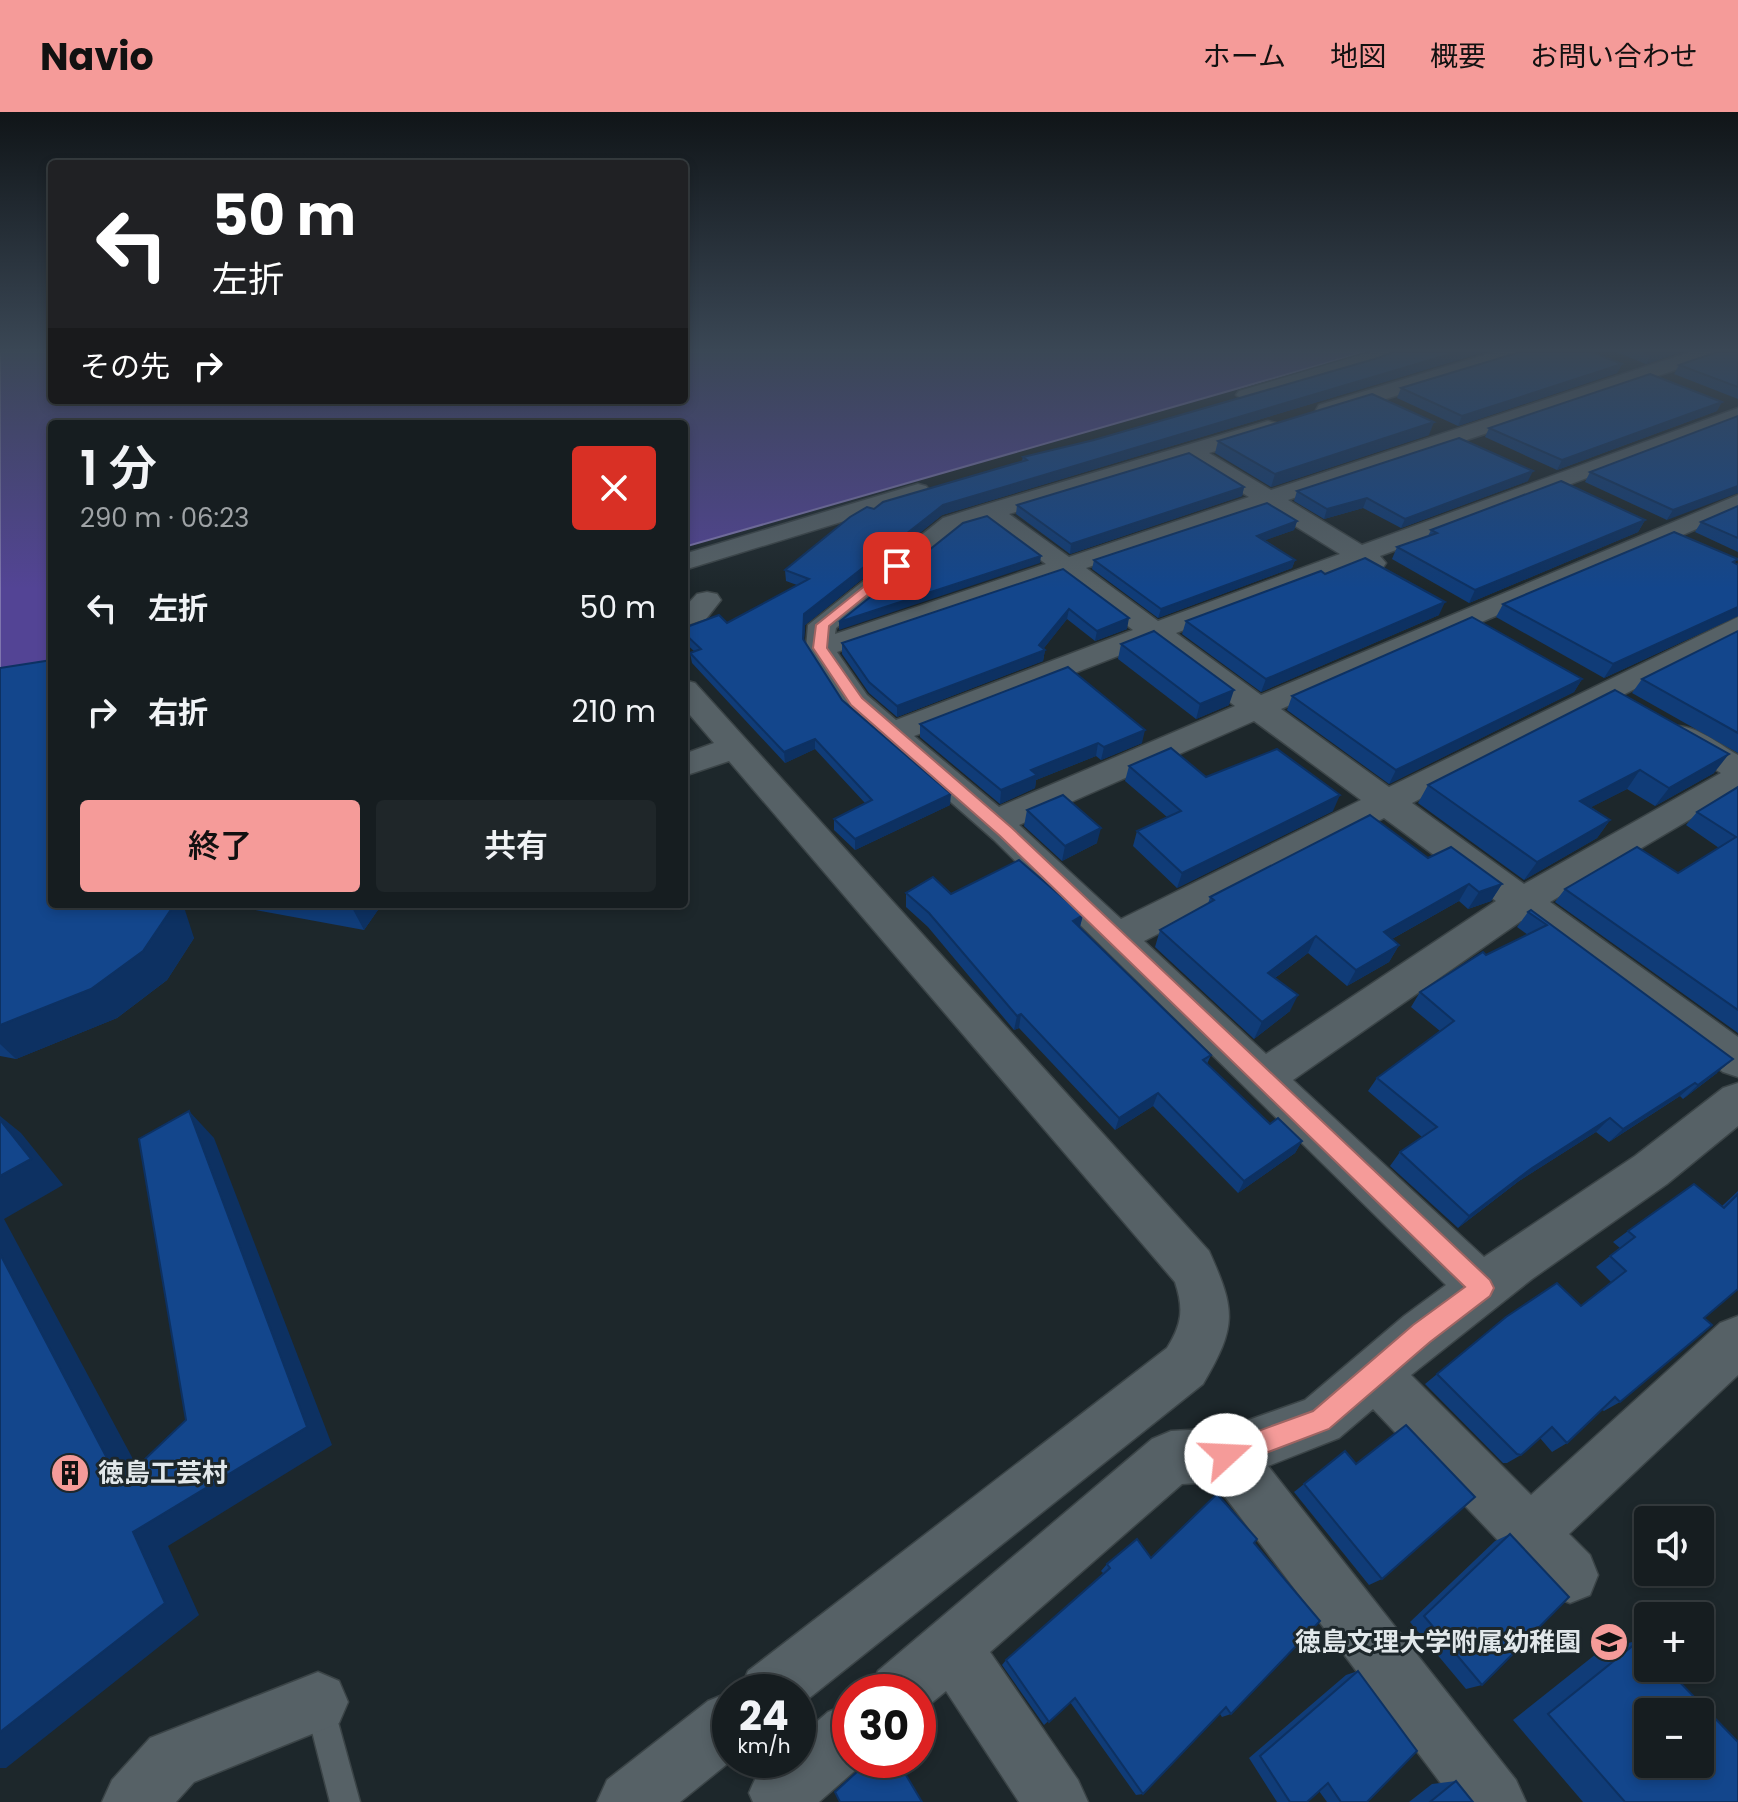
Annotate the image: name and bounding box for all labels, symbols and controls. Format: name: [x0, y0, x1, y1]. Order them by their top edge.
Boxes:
text: Navio: [40, 30, 154, 83]
text: ホーム: [1203, 37, 1286, 76]
text: 地図: [1330, 37, 1386, 76]
text: 概要: [1430, 37, 1486, 76]
text: お問い合わせ: [1530, 37, 1698, 76]
text: 50 m: [212, 176, 356, 255]
icon: left: [80, 192, 184, 296]
text: 左折: [212, 254, 284, 305]
icon: right: [186, 344, 230, 388]
text: その先: [80, 345, 170, 388]
text: 1 分: [80, 435, 157, 502]
button: close: [572, 446, 656, 530]
text: 290 m · 06:23: [80, 500, 249, 536]
pin: [863, 532, 931, 600]
icon: arrive: [875, 544, 919, 588]
icon: left: [80, 586, 124, 630]
text: 50 m: [579, 586, 656, 629]
text: 左折: [148, 587, 208, 630]
icon: right: [80, 690, 124, 734]
text: 210 m: [571, 690, 656, 733]
text: 右折: [148, 691, 208, 734]
button: 終了: [80, 800, 360, 892]
button: 共有: [376, 800, 656, 892]
position arrow: [1184, 1413, 1268, 1497]
building icon: 徳島工芸村: [49, 1452, 91, 1494]
place label: 徳島工芸村: [98, 1455, 228, 1491]
map controls: [1634, 1506, 1714, 1778]
button: sound: [1634, 1506, 1714, 1586]
button: +: [1634, 1602, 1714, 1682]
school or university icon: 徳島文理大学附属幼稚園: [1588, 1621, 1630, 1663]
place label: 徳島文理大学附属幼稚園: [1295, 1624, 1581, 1660]
speed limit sign: 30: [832, 1674, 936, 1778]
text: 24: [739, 1688, 789, 1744]
button: −: [1634, 1698, 1714, 1778]
text: km/h: [737, 1732, 791, 1760]

